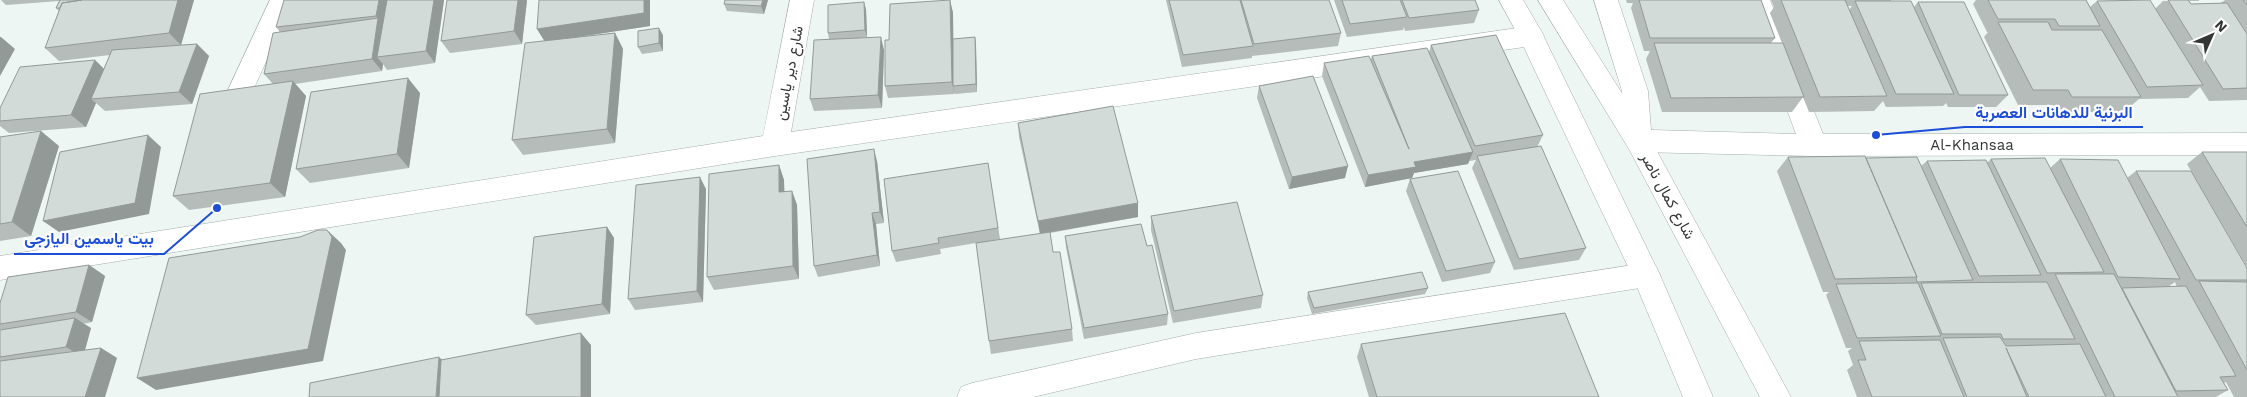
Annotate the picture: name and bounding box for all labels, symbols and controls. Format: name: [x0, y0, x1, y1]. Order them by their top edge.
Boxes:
north arrow: [2187, 10, 2237, 60]
text: N: [2212, 16, 2231, 35]
street label: شارع دير ياسين: [771, 24, 809, 122]
callout: البرنية للدهانات العصرية: [1965, 96, 2143, 127]
text: البرنية للدهانات العصرية: [1975, 103, 2133, 123]
street label: Al-Khansaa: [1930, 136, 2014, 154]
street label: شارع كمال ناصر: [1635, 149, 1699, 243]
callout: بيت ياسمين اليازجى: [14, 223, 164, 254]
text: بيت ياسمين اليازجى: [24, 229, 154, 249]

